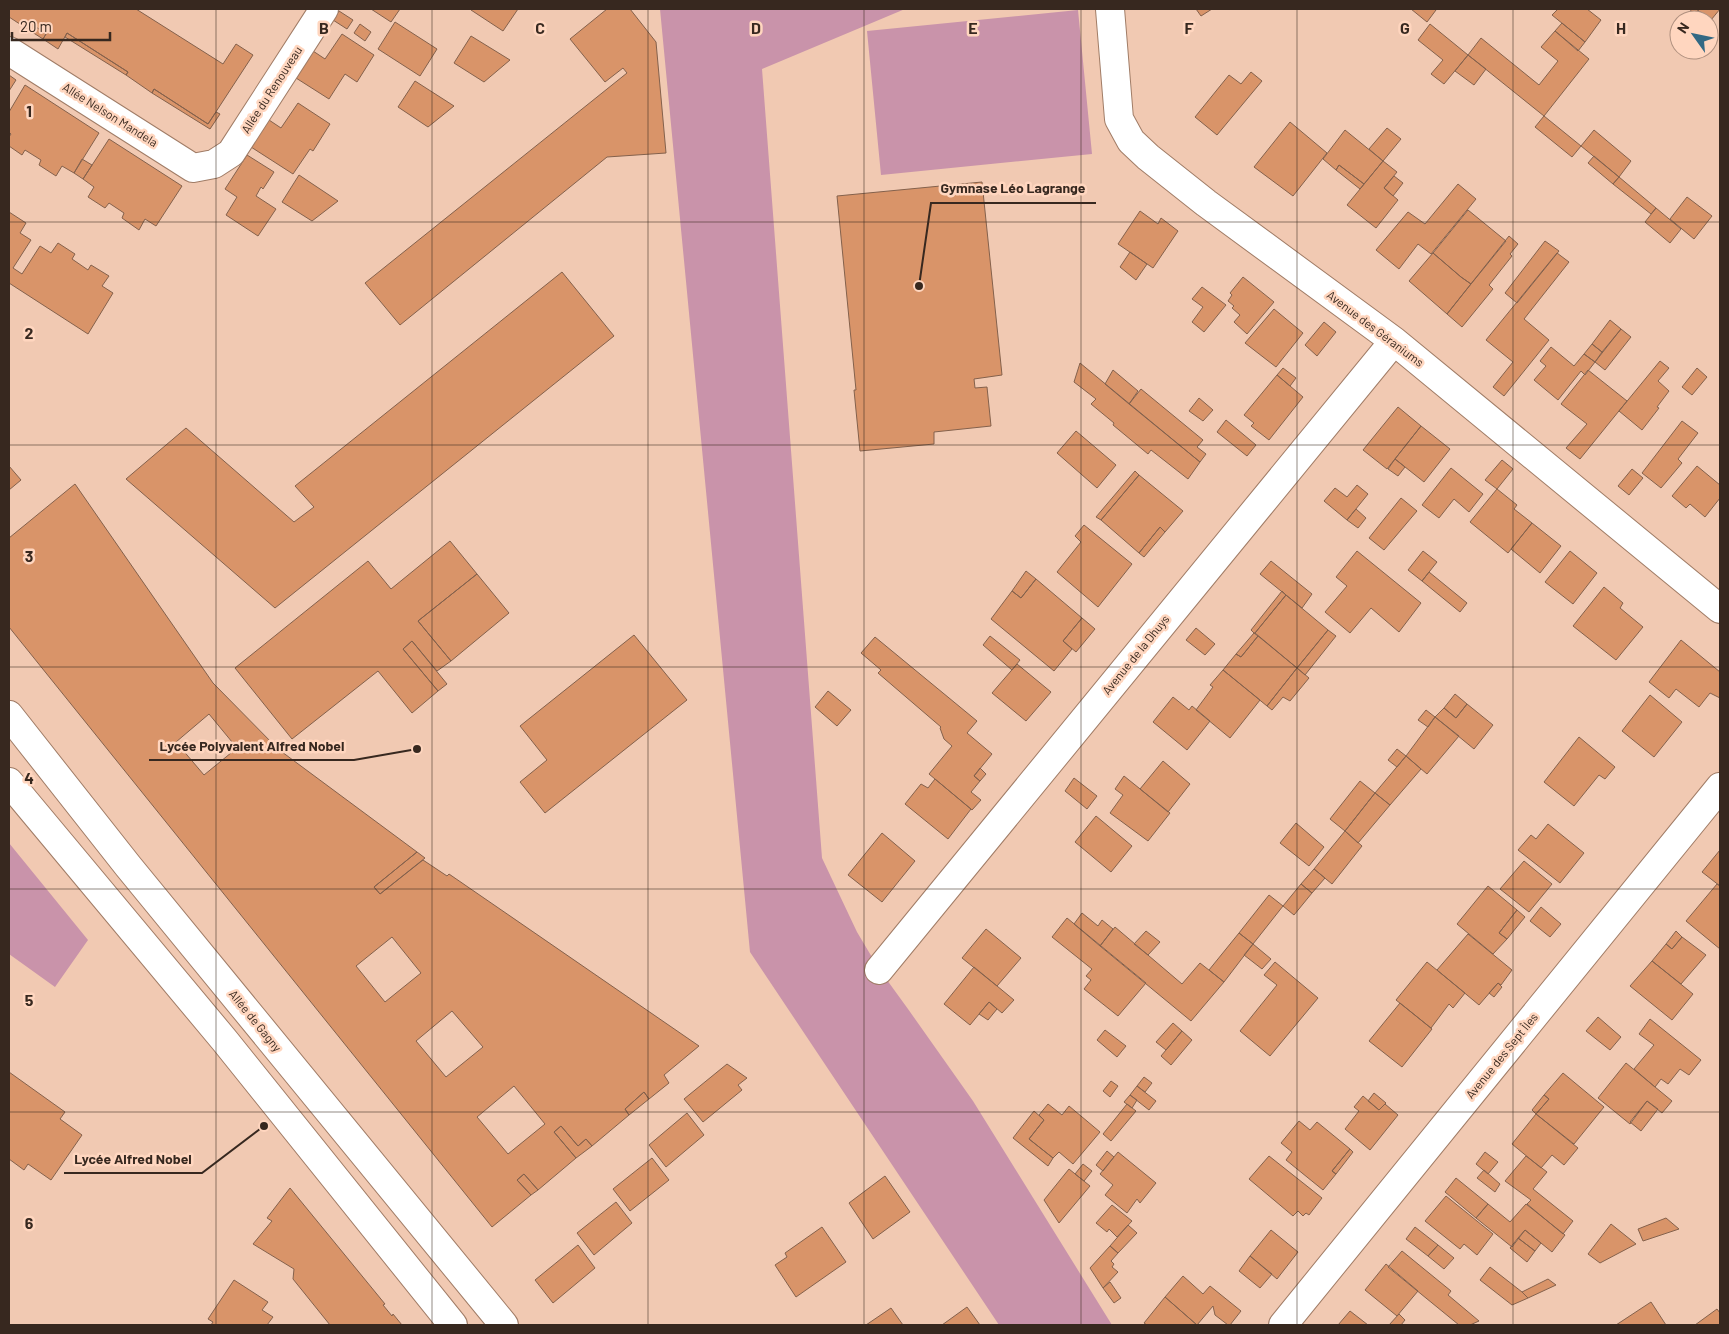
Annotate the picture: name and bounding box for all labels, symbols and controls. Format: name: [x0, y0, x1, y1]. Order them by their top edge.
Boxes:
scale bar: [12, 10, 110, 42]
north arrow: [1669, 10, 1719, 60]
text: 20 m: [20, 17, 52, 35]
text: B: [319, 18, 329, 37]
text: C: [535, 18, 545, 37]
text: D: [751, 18, 761, 37]
text: E: [968, 18, 978, 37]
text: F: [1185, 18, 1194, 37]
text: G: [1400, 18, 1410, 37]
text: H: [1616, 18, 1626, 37]
text: N: [1673, 19, 1692, 36]
street label: Allée du Renouveau: [238, 43, 304, 136]
street label: Allée Nelson Mandela: [60, 79, 161, 149]
text: 1: [26, 101, 32, 120]
callout: Gymnase Léo Lagrange: [931, 174, 1096, 203]
text: Gymnase Léo Lagrange: [941, 179, 1086, 196]
street label: Avenue des Géraniums: [1325, 287, 1427, 369]
text: 2: [25, 323, 34, 342]
text: 3: [25, 546, 33, 565]
street label: Avenue de la Dhuys: [1099, 612, 1172, 697]
callout: Lycée Polyvalent Alfred Nobel: [149, 731, 354, 760]
text: Lycée Polyvalent Alfred Nobel: [160, 737, 344, 754]
text: 4: [24, 768, 34, 787]
street label: Allée de Gagny: [227, 987, 285, 1054]
text: 5: [25, 990, 34, 1009]
street label: Avenue des Sept Îles: [1462, 1009, 1540, 1101]
callout: Lycée Alfred Nobel: [64, 1144, 202, 1173]
text: Lycée Alfred Nobel: [74, 1150, 192, 1167]
text: 6: [25, 1213, 34, 1232]

